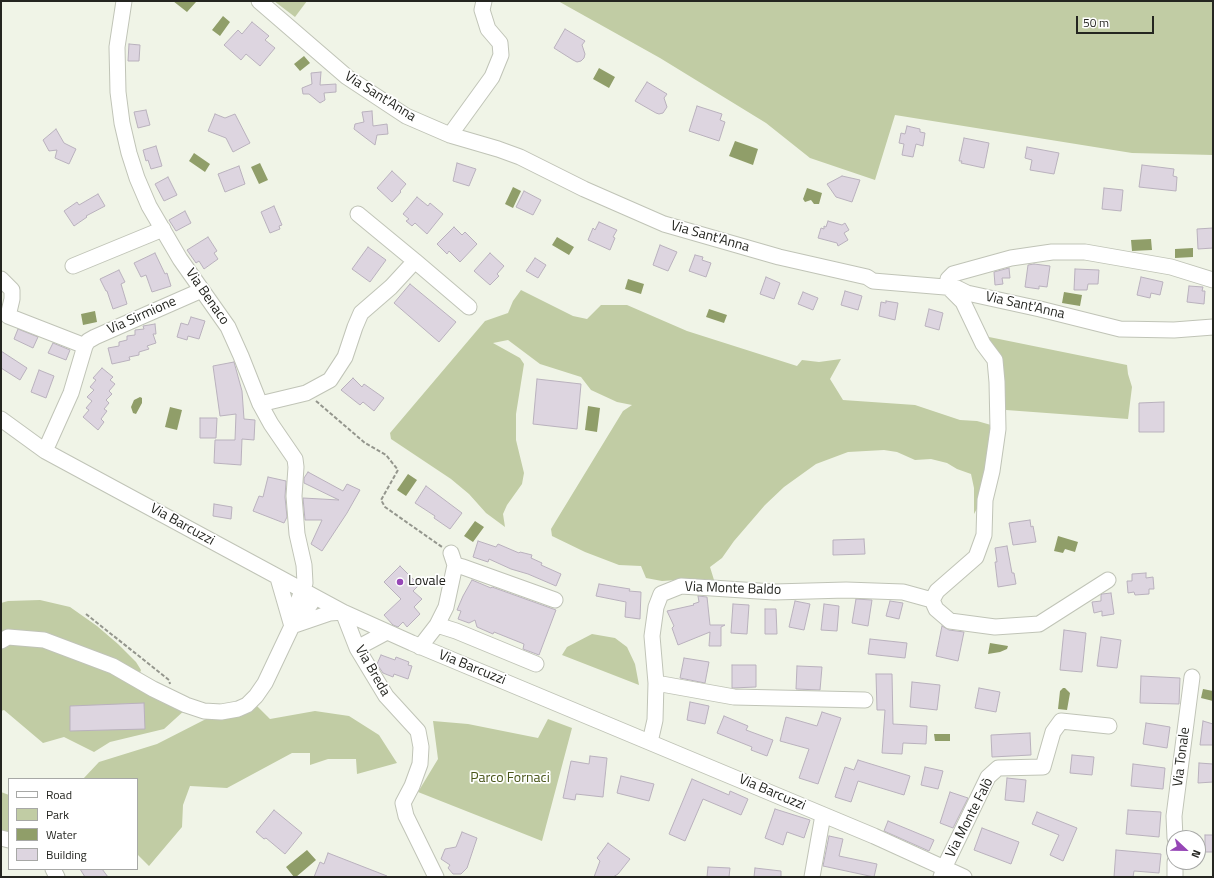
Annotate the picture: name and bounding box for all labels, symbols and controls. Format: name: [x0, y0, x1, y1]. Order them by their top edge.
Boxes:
scale bar: [1078, 8, 1156, 34]
text: 50 m: [1083, 13, 1109, 32]
street label: Via Sant'Anna: [341, 68, 419, 126]
street label: Via Sant'Anna: [669, 218, 751, 256]
street label: Via Benaco: [181, 266, 233, 328]
street label: Via Sant'Anna: [984, 289, 1066, 323]
street label: Via Sirmione: [105, 293, 179, 339]
street label: Via Barcuzzi: [147, 500, 217, 550]
place label: Lovale: [408, 574, 446, 590]
marker: Lovale: [395, 577, 405, 587]
street label: Via Monte Baldo: [684, 579, 782, 599]
street label: Via Breda: [351, 642, 393, 700]
street label: Via Barcuzzi: [436, 647, 508, 689]
street label: Via Tonale: [1170, 726, 1194, 788]
park label: Parco Fornaci: [470, 771, 550, 787]
street label: Via Barcuzzi: [736, 771, 808, 815]
street label: Via Monte Falò: [943, 775, 997, 861]
legend: [8, 778, 138, 870]
text: Road: [46, 785, 72, 804]
text: Park: [46, 805, 69, 824]
text: Water: [46, 825, 77, 844]
north arrow: [1166, 830, 1206, 870]
text: Building: [46, 845, 87, 864]
text: N: [1187, 848, 1205, 861]

